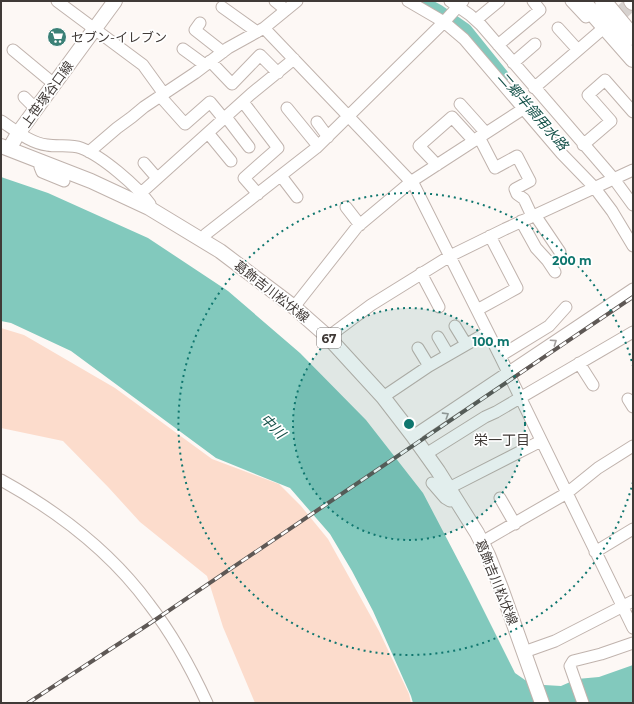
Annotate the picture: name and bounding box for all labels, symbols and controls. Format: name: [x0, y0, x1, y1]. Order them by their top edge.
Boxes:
supermarket icon: セブン-イレブン: [46, 26, 68, 48]
place label: セブン-イレブン: [71, 29, 167, 45]
street label: 上笹塚谷口線: [18, 58, 76, 130]
water label: 二郷半領用水路: [494, 68, 573, 155]
text: 200 m: [552, 253, 592, 268]
street label: 葛飾吉川松伏線: [231, 257, 313, 325]
road number: 67: [317, 328, 341, 348]
text: 100 m: [473, 334, 509, 349]
one-way arrow: [550, 339, 557, 347]
water label: 中川: [257, 410, 291, 444]
one-way arrow: [442, 412, 449, 419]
centre of rings: [402, 417, 416, 431]
district label: 栄一丁目: [474, 431, 530, 449]
street label: 葛飾吉川松伏線: [473, 537, 521, 627]

